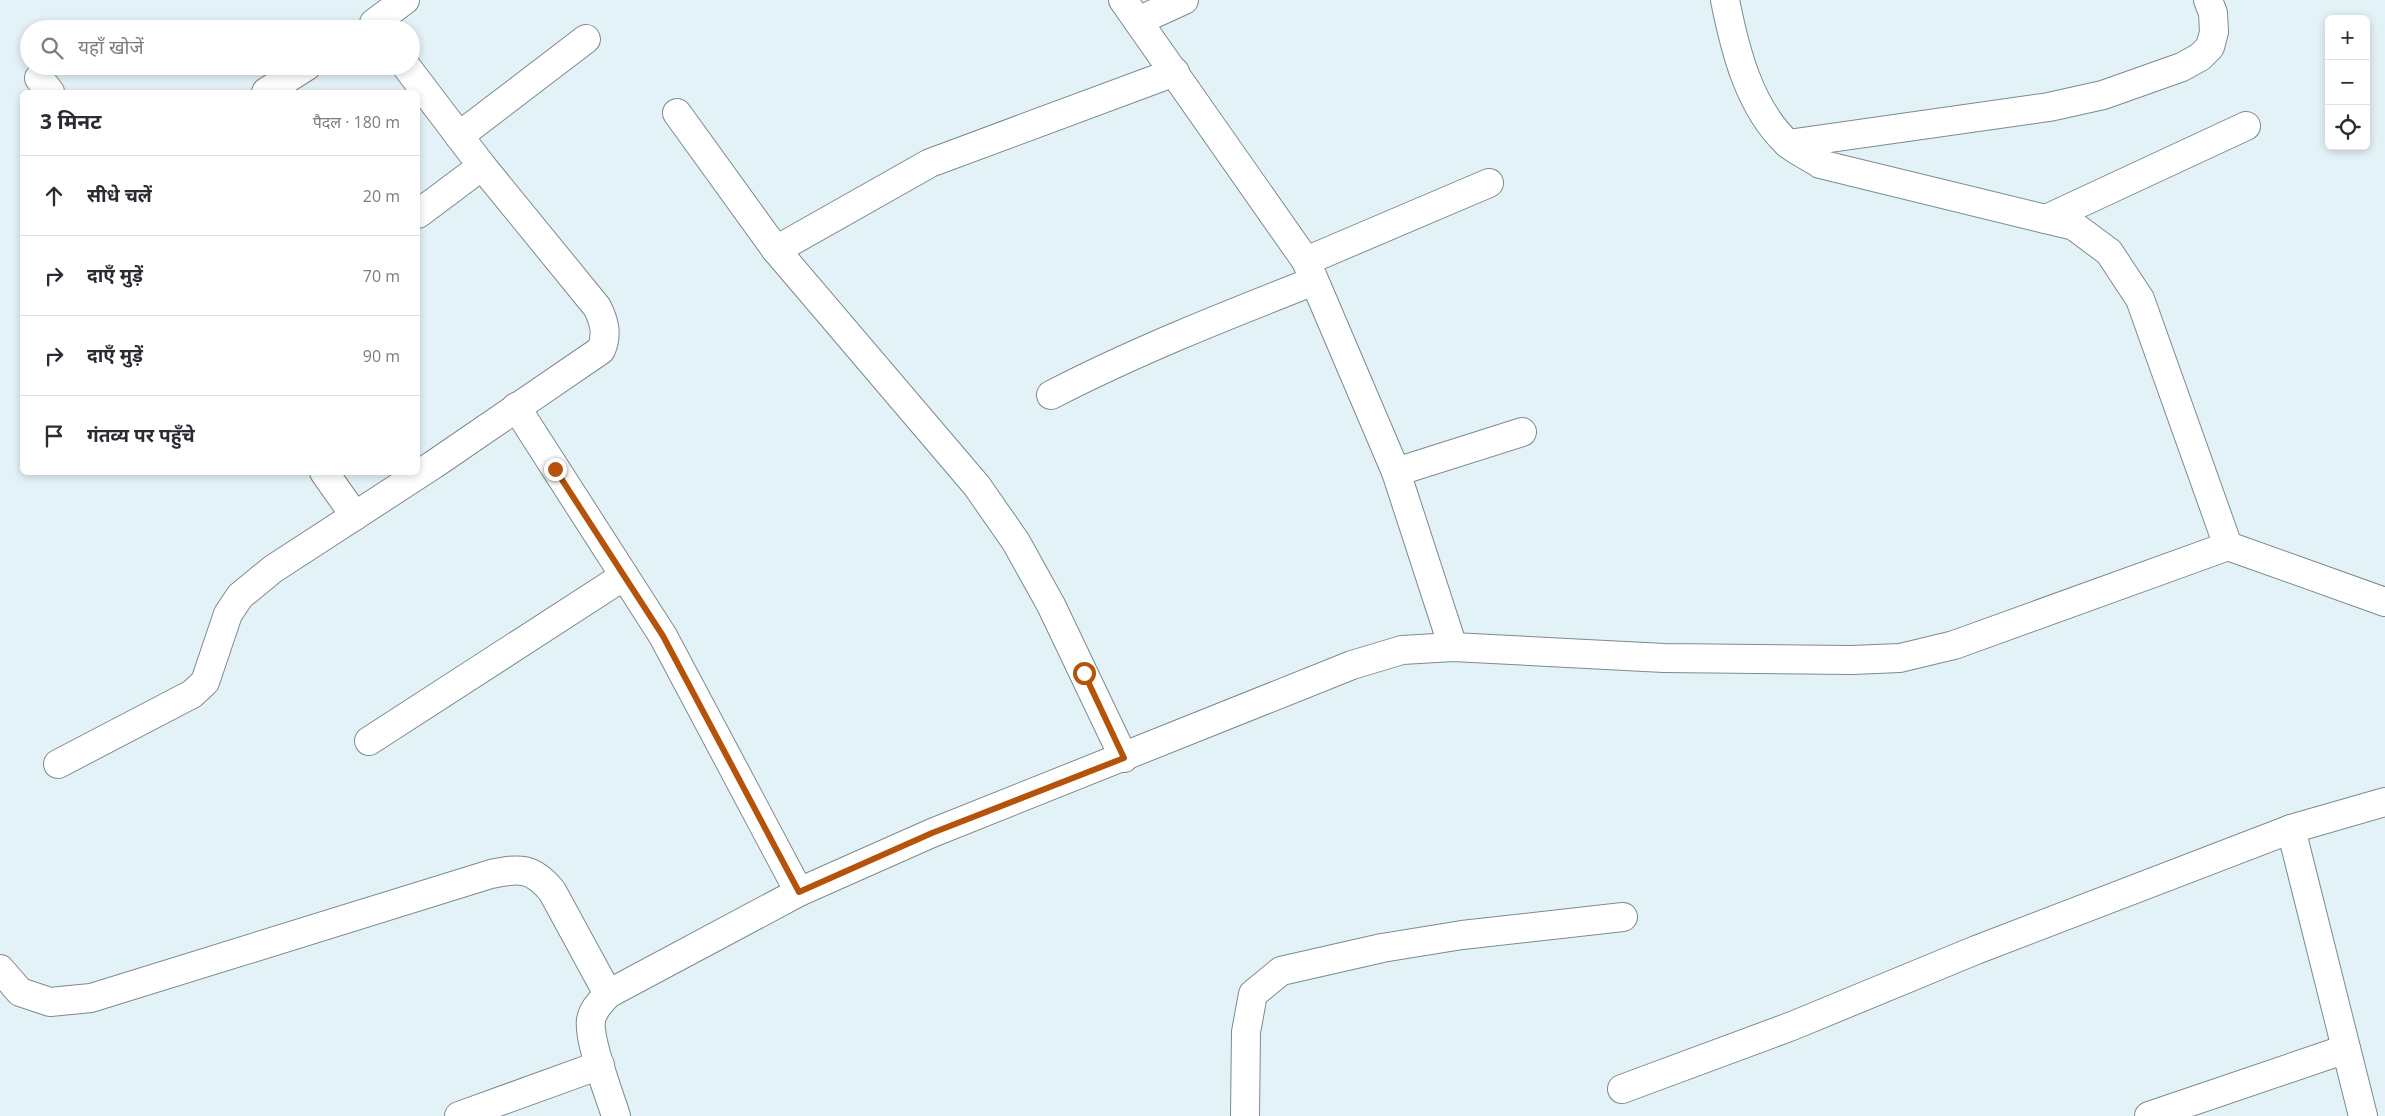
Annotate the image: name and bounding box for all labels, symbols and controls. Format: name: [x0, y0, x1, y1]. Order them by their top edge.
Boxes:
map controls: [2325, 15, 2370, 150]
button: +: [2325, 15, 2370, 60]
search box: [20, 20, 420, 75]
icon: search: [38, 34, 66, 62]
text: यहाँ खोजें: [78, 34, 144, 60]
button: −: [2325, 60, 2370, 105]
button: locate: [2325, 105, 2370, 150]
text: 3 मिनट: [40, 107, 102, 135]
text: पैदल · 180 m: [313, 111, 400, 133]
icon: ahead: [40, 182, 68, 210]
text: सीधे चलें: [87, 182, 152, 208]
text: 20 m: [363, 185, 400, 207]
icon: right: [40, 262, 68, 290]
text: दाएँ मुड़ें: [87, 262, 143, 288]
text: 70 m: [363, 265, 400, 287]
icon: right: [40, 342, 68, 370]
text: दाएँ मुड़ें: [87, 342, 143, 368]
text: 90 m: [363, 345, 400, 367]
icon: arrive: [40, 422, 68, 450]
text: गंतव्य पर पहुँचे: [87, 422, 195, 448]
route end: [544, 458, 567, 481]
route start: [1073, 662, 1096, 685]

